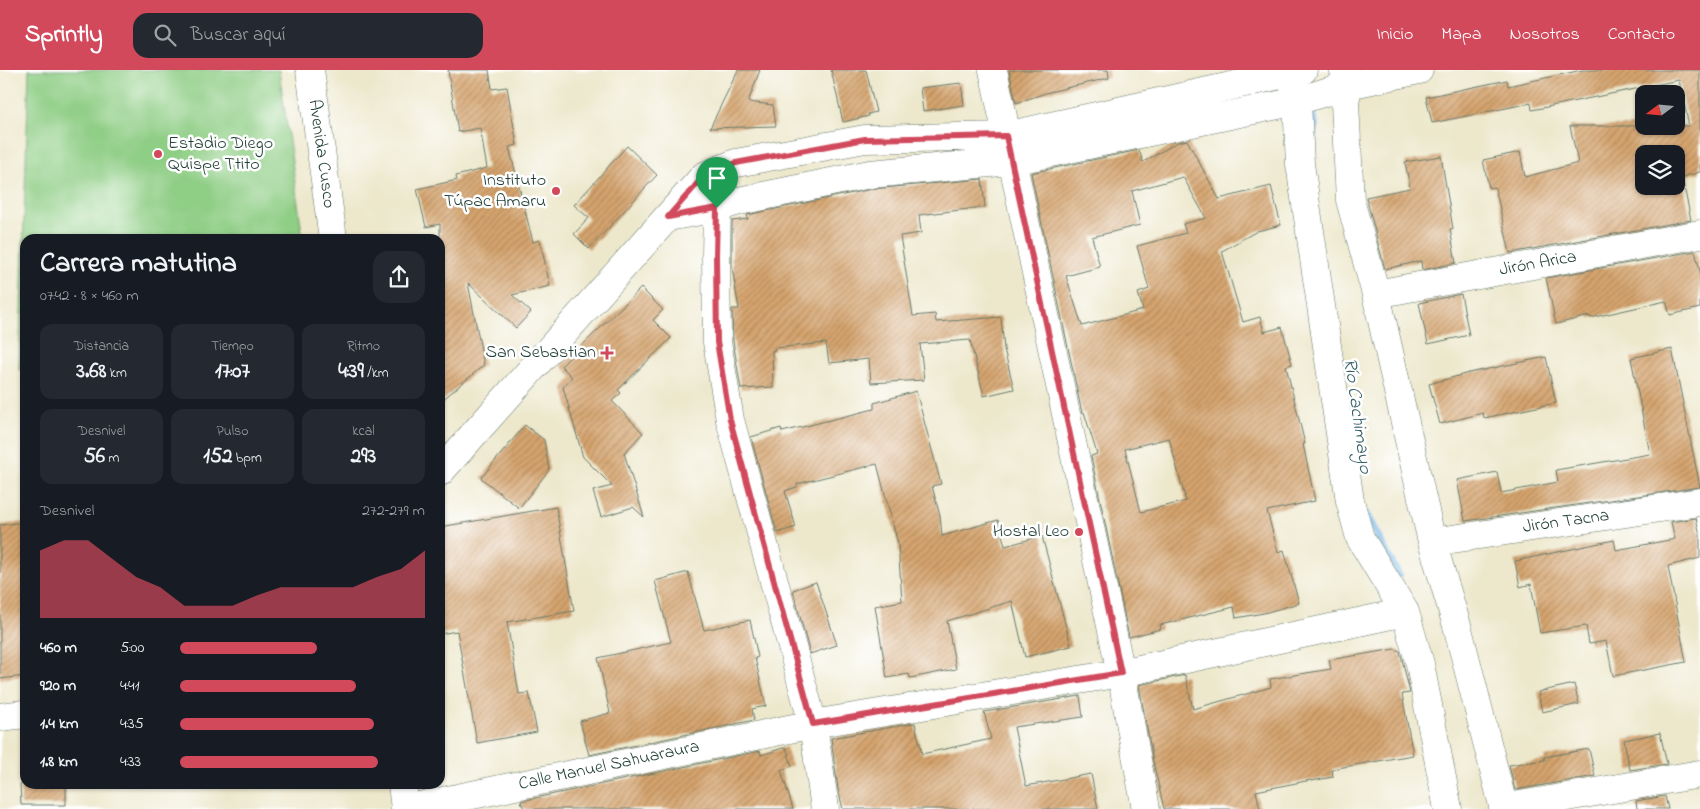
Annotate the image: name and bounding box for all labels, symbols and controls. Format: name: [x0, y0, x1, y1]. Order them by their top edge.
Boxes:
search box: [133, 13, 483, 58]
text: Sprintly: [25, 18, 103, 53]
icon: search: [151, 21, 179, 49]
text: Buscar aquí: [191, 22, 286, 49]
text: Inicio: [1376, 22, 1413, 48]
text: Mapa: [1441, 22, 1482, 48]
text: Nosotros: [1510, 22, 1580, 48]
text: Contacto: [1608, 22, 1675, 48]
north arrow: [1635, 85, 1685, 135]
map controls: [1635, 85, 1685, 195]
street label: Avenida Cusco: [300, 98, 342, 210]
place label: Estadio Diego Quispe Ttito: [168, 131, 273, 178]
button: layers: [1635, 145, 1685, 195]
marker: Estadio Diego Quispe Ttito: [152, 148, 164, 160]
pin: [696, 157, 738, 208]
icon: arrive: [703, 164, 731, 192]
place label: Instituto Túpac Amaru: [444, 168, 546, 215]
marker: Instituto Túpac Amaru: [550, 185, 562, 197]
text: Carrera matutina: [40, 244, 237, 285]
street label: Jirón Arica: [1497, 244, 1579, 284]
button: share: [373, 251, 425, 303]
text: 07:42 · 8 × 460 m: [40, 284, 139, 308]
text: Distancia: [74, 336, 129, 357]
text: Tiempo: [211, 336, 254, 357]
text: Ritmo: [347, 336, 380, 357]
place label: San Sebastian: [485, 340, 596, 366]
marker: San Sebastian: [600, 346, 614, 360]
text: 3.68: [76, 357, 106, 387]
text: 17:07: [215, 357, 250, 387]
text: 4:39: [338, 357, 364, 387]
water label: Río Cachimayo: [1336, 357, 1379, 476]
text: km: [106, 363, 127, 384]
text: /km: [364, 363, 389, 384]
text: Desnivel: [78, 421, 125, 442]
text: Pulso: [217, 421, 249, 442]
text: kcal: [352, 421, 375, 442]
text: 56: [84, 442, 105, 472]
text: 152: [203, 442, 232, 472]
text: 293: [351, 442, 376, 472]
text: m: [105, 448, 119, 469]
text: bpm: [232, 448, 262, 469]
text: Desnivel: [40, 499, 94, 523]
text: 272–279 m: [362, 499, 425, 523]
street label: Jirón Tacna: [1521, 503, 1611, 541]
place label: Hostal Leo: [993, 519, 1069, 545]
marker: Hostal Leo: [1073, 526, 1085, 538]
text: 460 m: [40, 636, 77, 660]
text: 5:00: [120, 636, 144, 660]
text: 920 m: [40, 674, 76, 698]
text: 4:41: [120, 674, 140, 698]
text: 1.4 km: [40, 712, 78, 736]
text: 4:35: [120, 712, 144, 736]
street label: Calle Manuel Sahuaraura: [516, 734, 702, 798]
text: 1.8 km: [40, 750, 78, 774]
text: 4:33: [120, 750, 141, 774]

